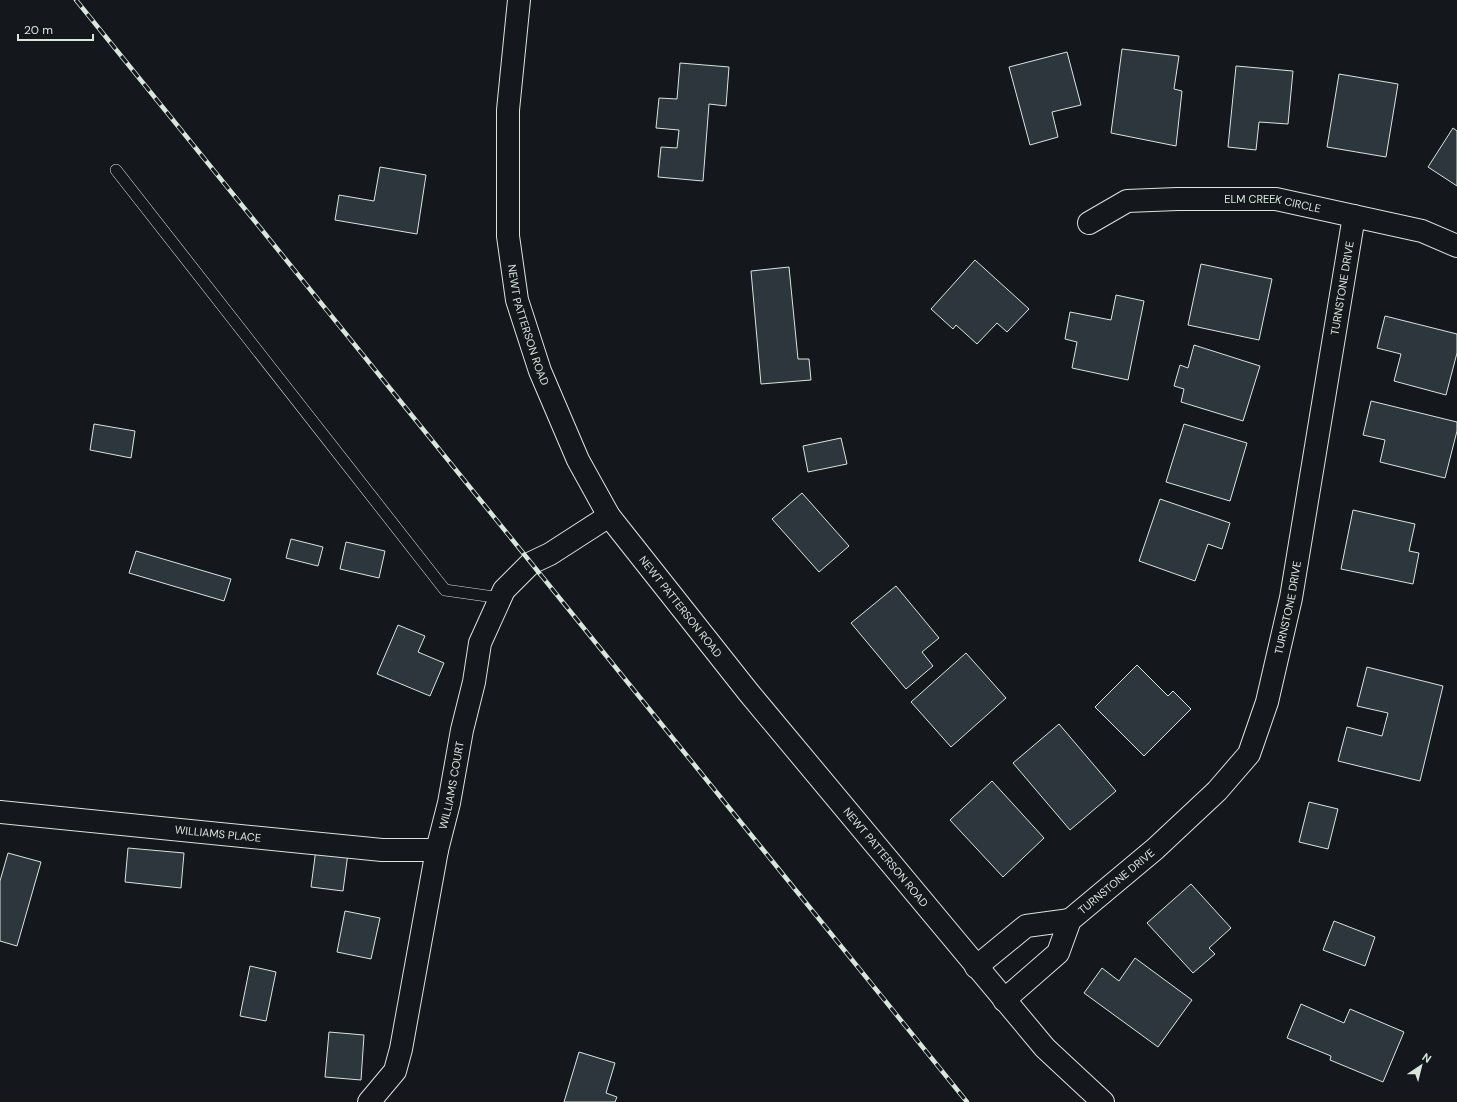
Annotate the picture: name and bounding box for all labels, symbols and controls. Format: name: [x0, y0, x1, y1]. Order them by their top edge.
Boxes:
scale bar: [18, 16, 93, 42]
text: 20 m: [24, 22, 53, 38]
street label: ELM CREEK CIRCLE: [1224, 192, 1322, 216]
street label: TURNSTONE DRIVE: [1327, 240, 1357, 336]
street label: NEWT PATTERSON ROAD: [505, 263, 552, 388]
street label: NEWT PATTERSON ROAD: [636, 553, 725, 660]
street label: TURNSTONE DRIVE: [1271, 560, 1304, 656]
street label: WILLIAMS COURT: [436, 740, 467, 831]
street label: NEWT PATTERSON ROAD: [840, 805, 932, 910]
street label: WILLIAMS PLACE: [174, 822, 262, 845]
street label: TURNSTONE DRIVE: [1075, 845, 1157, 917]
north arrow: [1401, 1046, 1441, 1086]
text: N: [1419, 1050, 1434, 1066]

